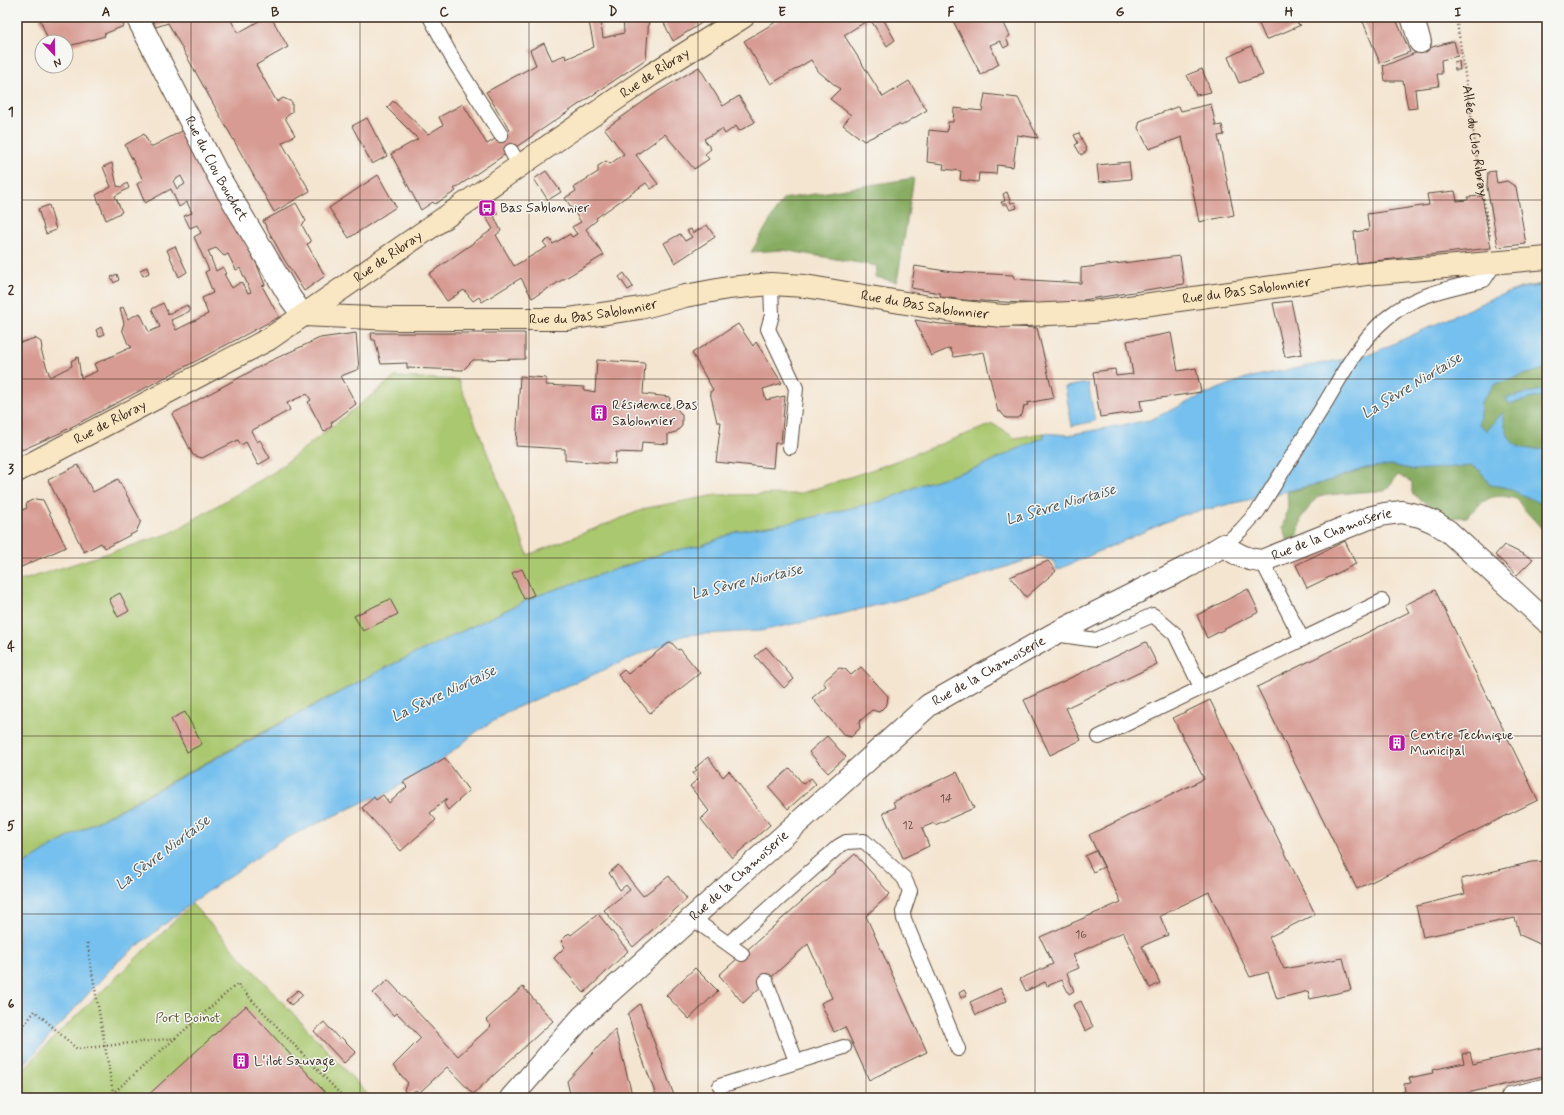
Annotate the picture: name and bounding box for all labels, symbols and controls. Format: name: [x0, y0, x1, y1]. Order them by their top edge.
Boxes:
text: A: [102, 4, 110, 21]
text: B: [271, 4, 280, 21]
text: C: [439, 4, 449, 21]
text: D: [609, 4, 618, 21]
text: E: [778, 4, 786, 21]
text: F: [948, 4, 955, 21]
text: G: [1116, 4, 1125, 21]
text: H: [1285, 4, 1294, 21]
text: I: [1455, 4, 1462, 21]
north arrow: [34, 34, 74, 74]
street label: Rue de Ribray: [617, 44, 693, 103]
text: N: [51, 54, 63, 70]
street label: Allée du Clos Ribray: [1458, 84, 1492, 198]
text: 1: [8, 104, 14, 121]
street label: Rue du Clou Bouchet: [180, 113, 252, 225]
bus stop icon: Bas Sablonnier: [477, 198, 497, 218]
place label: Bas Sablonnier: [500, 199, 590, 217]
street label: Rue de Ribray: [350, 227, 426, 287]
street label: Rue du Bas Sablonnier: [1181, 273, 1313, 308]
text: 2: [8, 282, 15, 299]
street label: Rue du Bas Sablonnier: [859, 287, 990, 324]
street label: Rue du Bas Sablonnier: [529, 295, 660, 328]
water label: La Sèvre Niortaise: [1358, 348, 1467, 424]
street label: Rue de Ribray: [71, 396, 149, 449]
place label: Résidence Bas Sablonnier: [612, 396, 698, 430]
building icon: Résidence Bas Sablonnier: [589, 403, 609, 423]
text: 3: [8, 461, 14, 478]
water label: La Sèvre Niortaise: [1004, 479, 1119, 530]
street label: Rue de la Chamoiserie: [1269, 504, 1393, 565]
water label: La Sèvre Niortaise: [689, 559, 806, 605]
street label: Rue de la Chamoiserie: [929, 632, 1049, 710]
text: 4: [7, 639, 15, 656]
water label: La Sèvre Niortaise: [388, 661, 501, 727]
place label: Centre Technique Municipal: [1410, 726, 1514, 760]
building icon: Centre Technique Municipal: [1387, 733, 1407, 753]
house number: 14: [940, 791, 952, 807]
water label: La Sèvre Niortaise: [112, 810, 215, 895]
text: 5: [7, 818, 15, 835]
house number: 12: [902, 818, 914, 834]
street label: Rue de la Chamoiserie: [686, 826, 793, 925]
house number: 16: [1075, 927, 1087, 943]
text: 6: [8, 996, 15, 1013]
park label: Port Boinot: [155, 1009, 221, 1027]
building icon: L'ilot Sauvage: [231, 1051, 251, 1071]
place label: L'ilot Sauvage: [254, 1052, 336, 1072]

